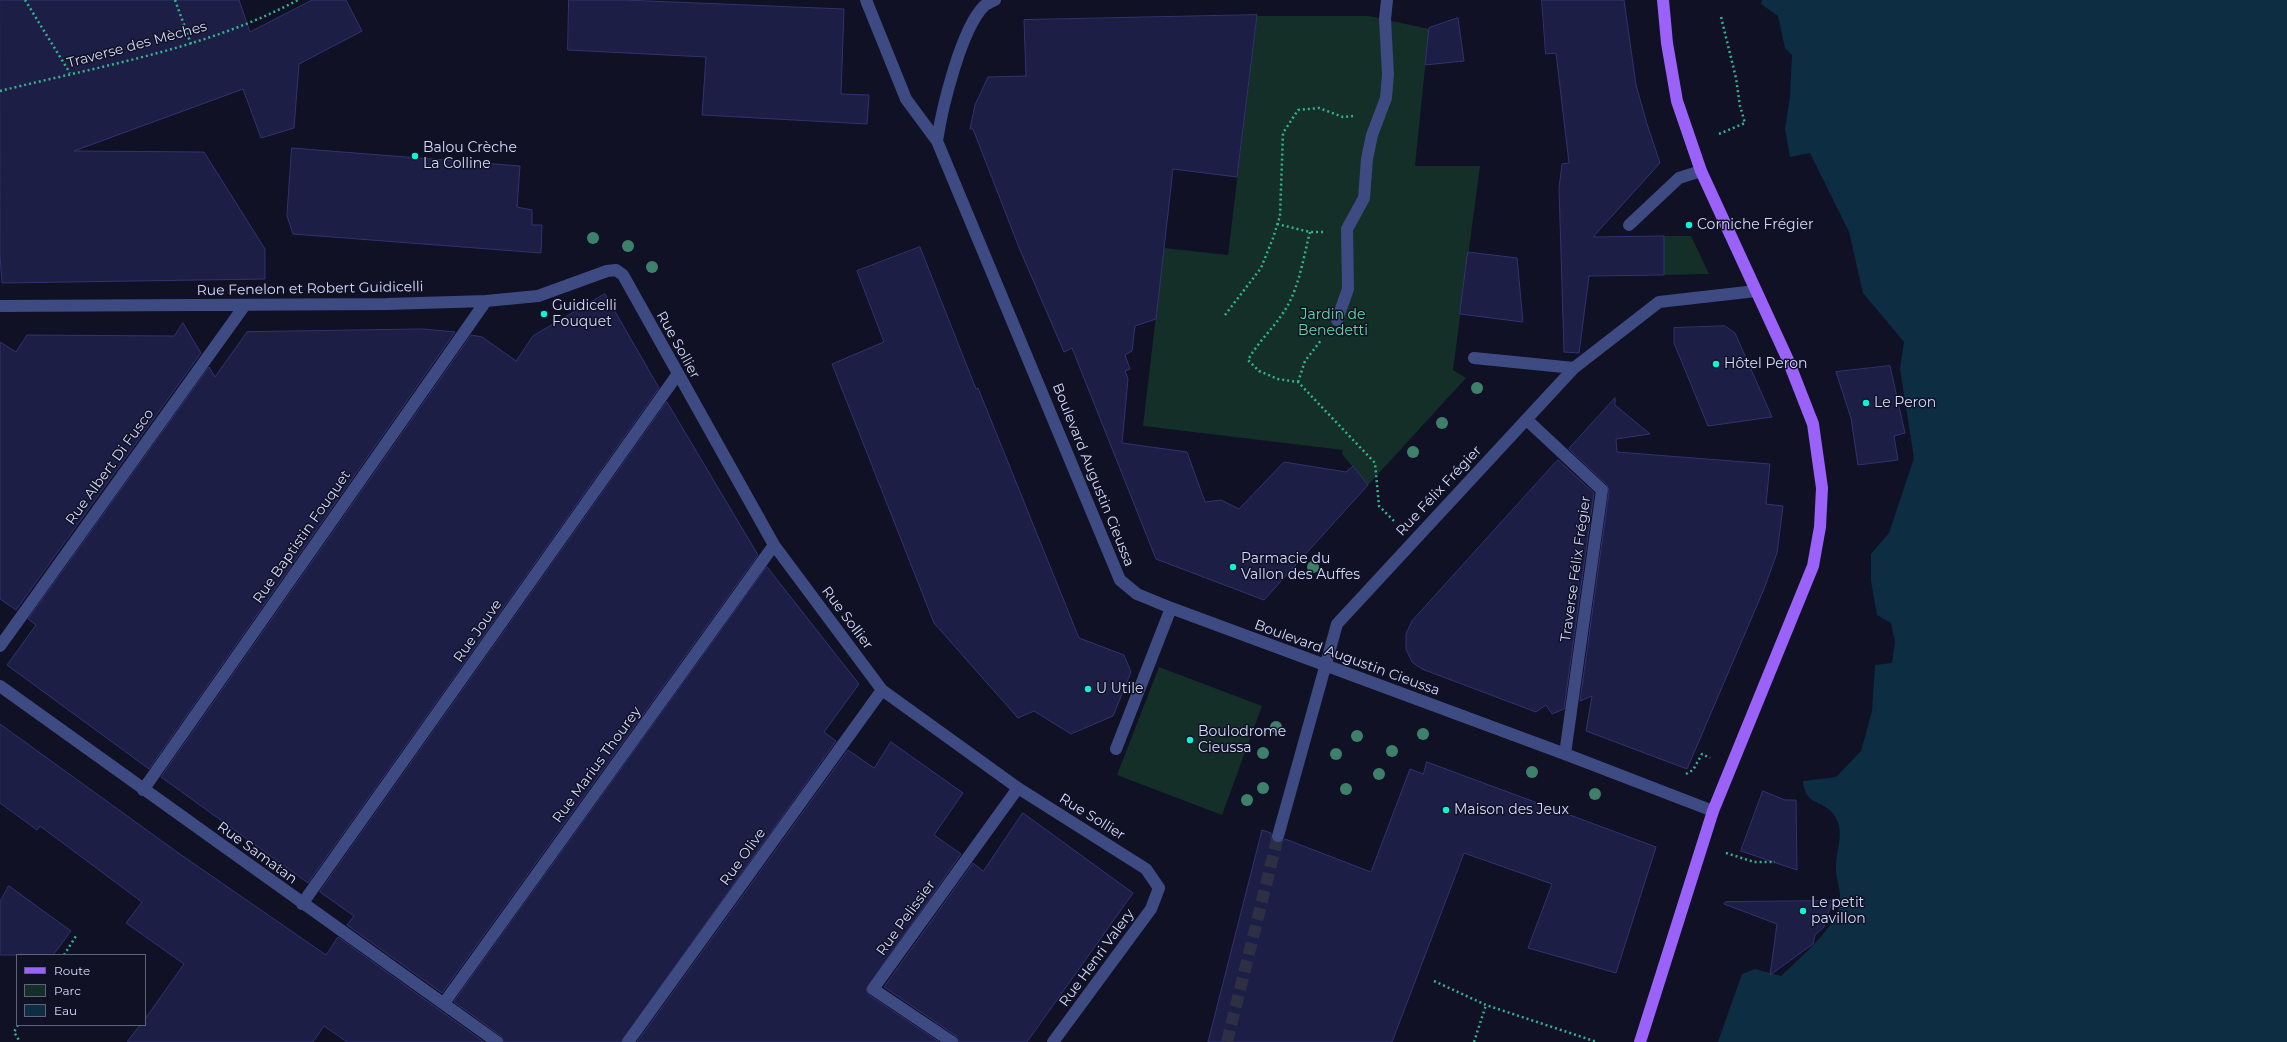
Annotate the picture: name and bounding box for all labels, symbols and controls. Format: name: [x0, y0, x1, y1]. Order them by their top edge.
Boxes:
street label: Traverse des Mèches: [65, 18, 209, 72]
place label: Balou Crèche La Colline: [423, 140, 517, 172]
marker: Balou Crèche La Colline: [410, 151, 420, 161]
place label: Corniche Frégier: [1697, 217, 1814, 233]
marker: Corniche Frégier: [1684, 220, 1694, 230]
street label: Rue Fenelon et Robert Guidicelli: [196, 279, 424, 299]
place label: Guidicelli Fouquet: [552, 298, 617, 330]
park label: Jardin de Benedetti: [1298, 307, 1368, 340]
street label: Rue Sollier: [653, 308, 703, 382]
marker: Guidicelli Fouquet: [539, 309, 549, 319]
place label: Hôtel Peron: [1724, 356, 1807, 372]
marker: Hôtel Peron: [1711, 359, 1721, 369]
street label: Boulevard Augustin Cieussa: [1048, 381, 1138, 569]
place label: Le Peron: [1874, 395, 1936, 411]
marker: Le Peron: [1861, 398, 1871, 408]
street label: Rue Albert Di Fusco: [62, 406, 158, 528]
street label: Rue Félix Frégier: [1393, 442, 1485, 540]
street label: Rue Baptistin Fouquet: [250, 467, 354, 607]
street label: Traverse Félix Frégier: [1557, 495, 1595, 643]
place label: Parmacie du Vallon des Auffes: [1241, 551, 1360, 584]
marker: Parmacie du Vallon des Auffes: [1228, 562, 1238, 572]
street label: Rue Sollier: [818, 583, 876, 653]
street label: Rue Jouve: [450, 596, 506, 666]
street label: Boulevard Augustin Cieussa: [1252, 617, 1442, 699]
place label: U Utile: [1096, 681, 1144, 697]
marker: U Utile: [1083, 684, 1093, 694]
street label: Rue Marius Thourey: [549, 704, 645, 826]
place label: Boulodrome Cieussa: [1198, 724, 1286, 756]
marker: Boulodrome Cieussa: [1185, 735, 1195, 745]
street label: Rue Sollier: [1056, 790, 1128, 844]
place label: Maison des Jeux: [1454, 802, 1569, 818]
marker: Maison des Jeux: [1441, 805, 1451, 815]
street label: Rue Samatan: [214, 818, 300, 888]
street label: Rue Olive: [717, 825, 769, 889]
street label: Rue Pelissier: [873, 877, 939, 959]
place label: Le petit pavillon: [1811, 895, 1866, 928]
street label: Rue Henri Valery: [1056, 906, 1138, 1010]
marker: Le petit pavillon: [1798, 906, 1808, 916]
legend: [16, 954, 146, 1026]
text: Route: [54, 963, 90, 978]
text: Parc: [54, 983, 81, 998]
text: Eau: [54, 1003, 77, 1018]

